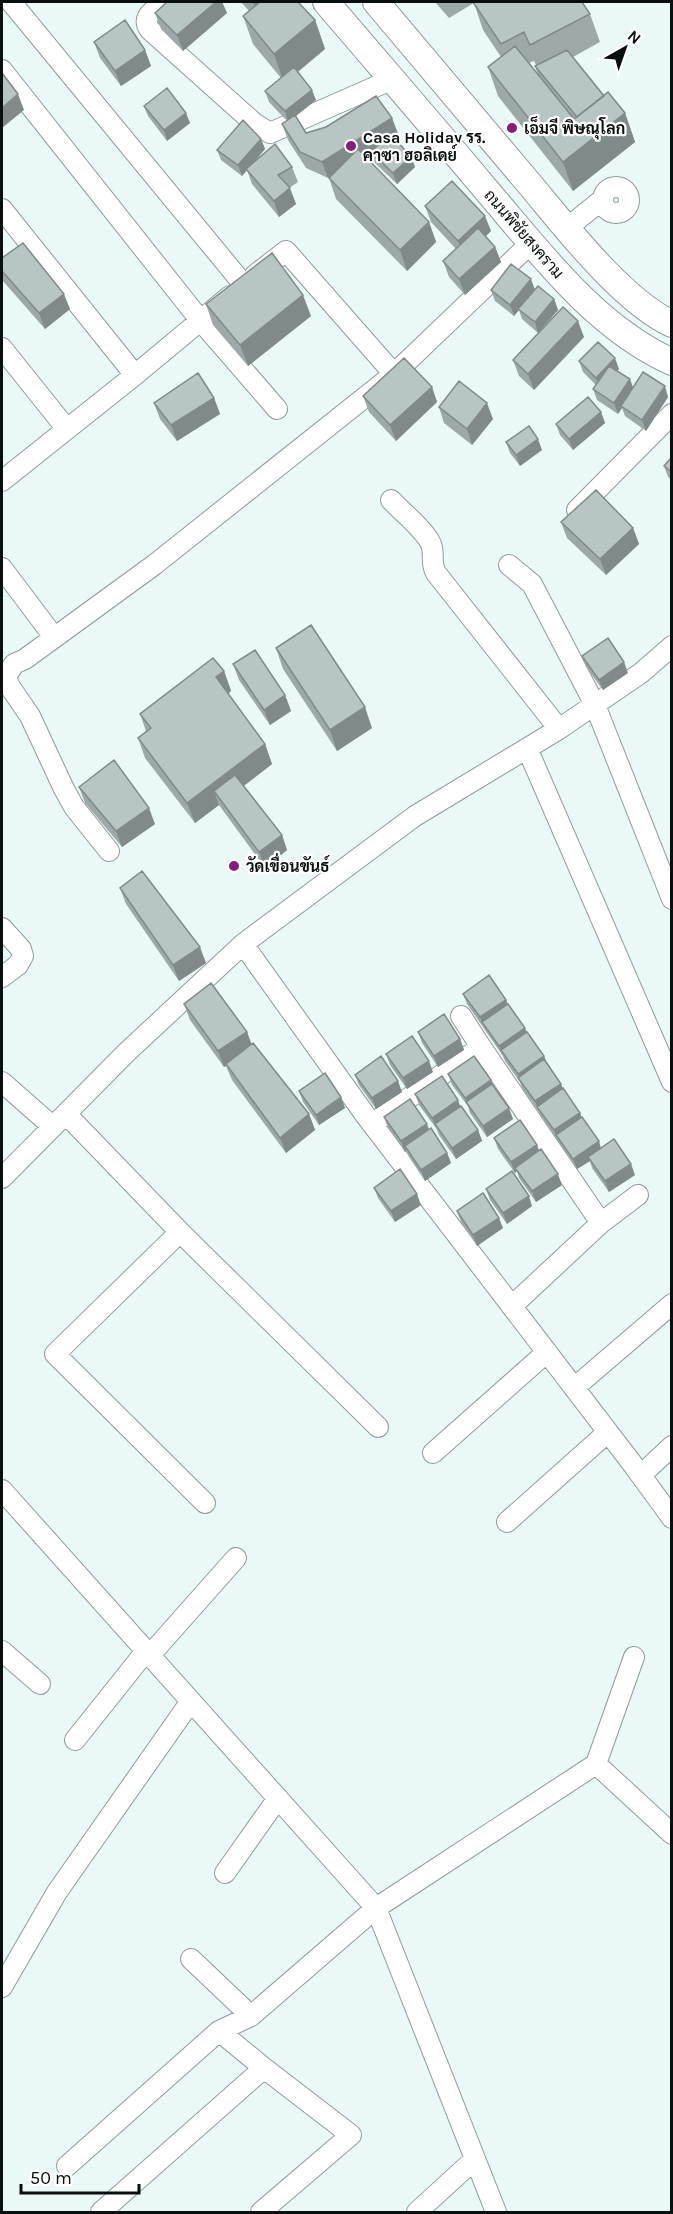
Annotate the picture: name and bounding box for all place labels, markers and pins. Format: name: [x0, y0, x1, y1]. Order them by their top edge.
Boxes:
place label: เอ็มจี พิษณุโลก: [524, 115, 625, 140]
marker: เอ็มจี พิษณุโลก: [505, 121, 519, 135]
place label: Casa Holiday รร. คาซา ฮอลิเดย์: [363, 128, 486, 165]
marker: Casa Holiday รร. คาซา ฮอลิเดย์: [344, 139, 358, 153]
place label: วัดเขื่อนขันธ์: [246, 852, 330, 876]
marker: วัดเขื่อนขันธ์: [227, 859, 241, 873]

